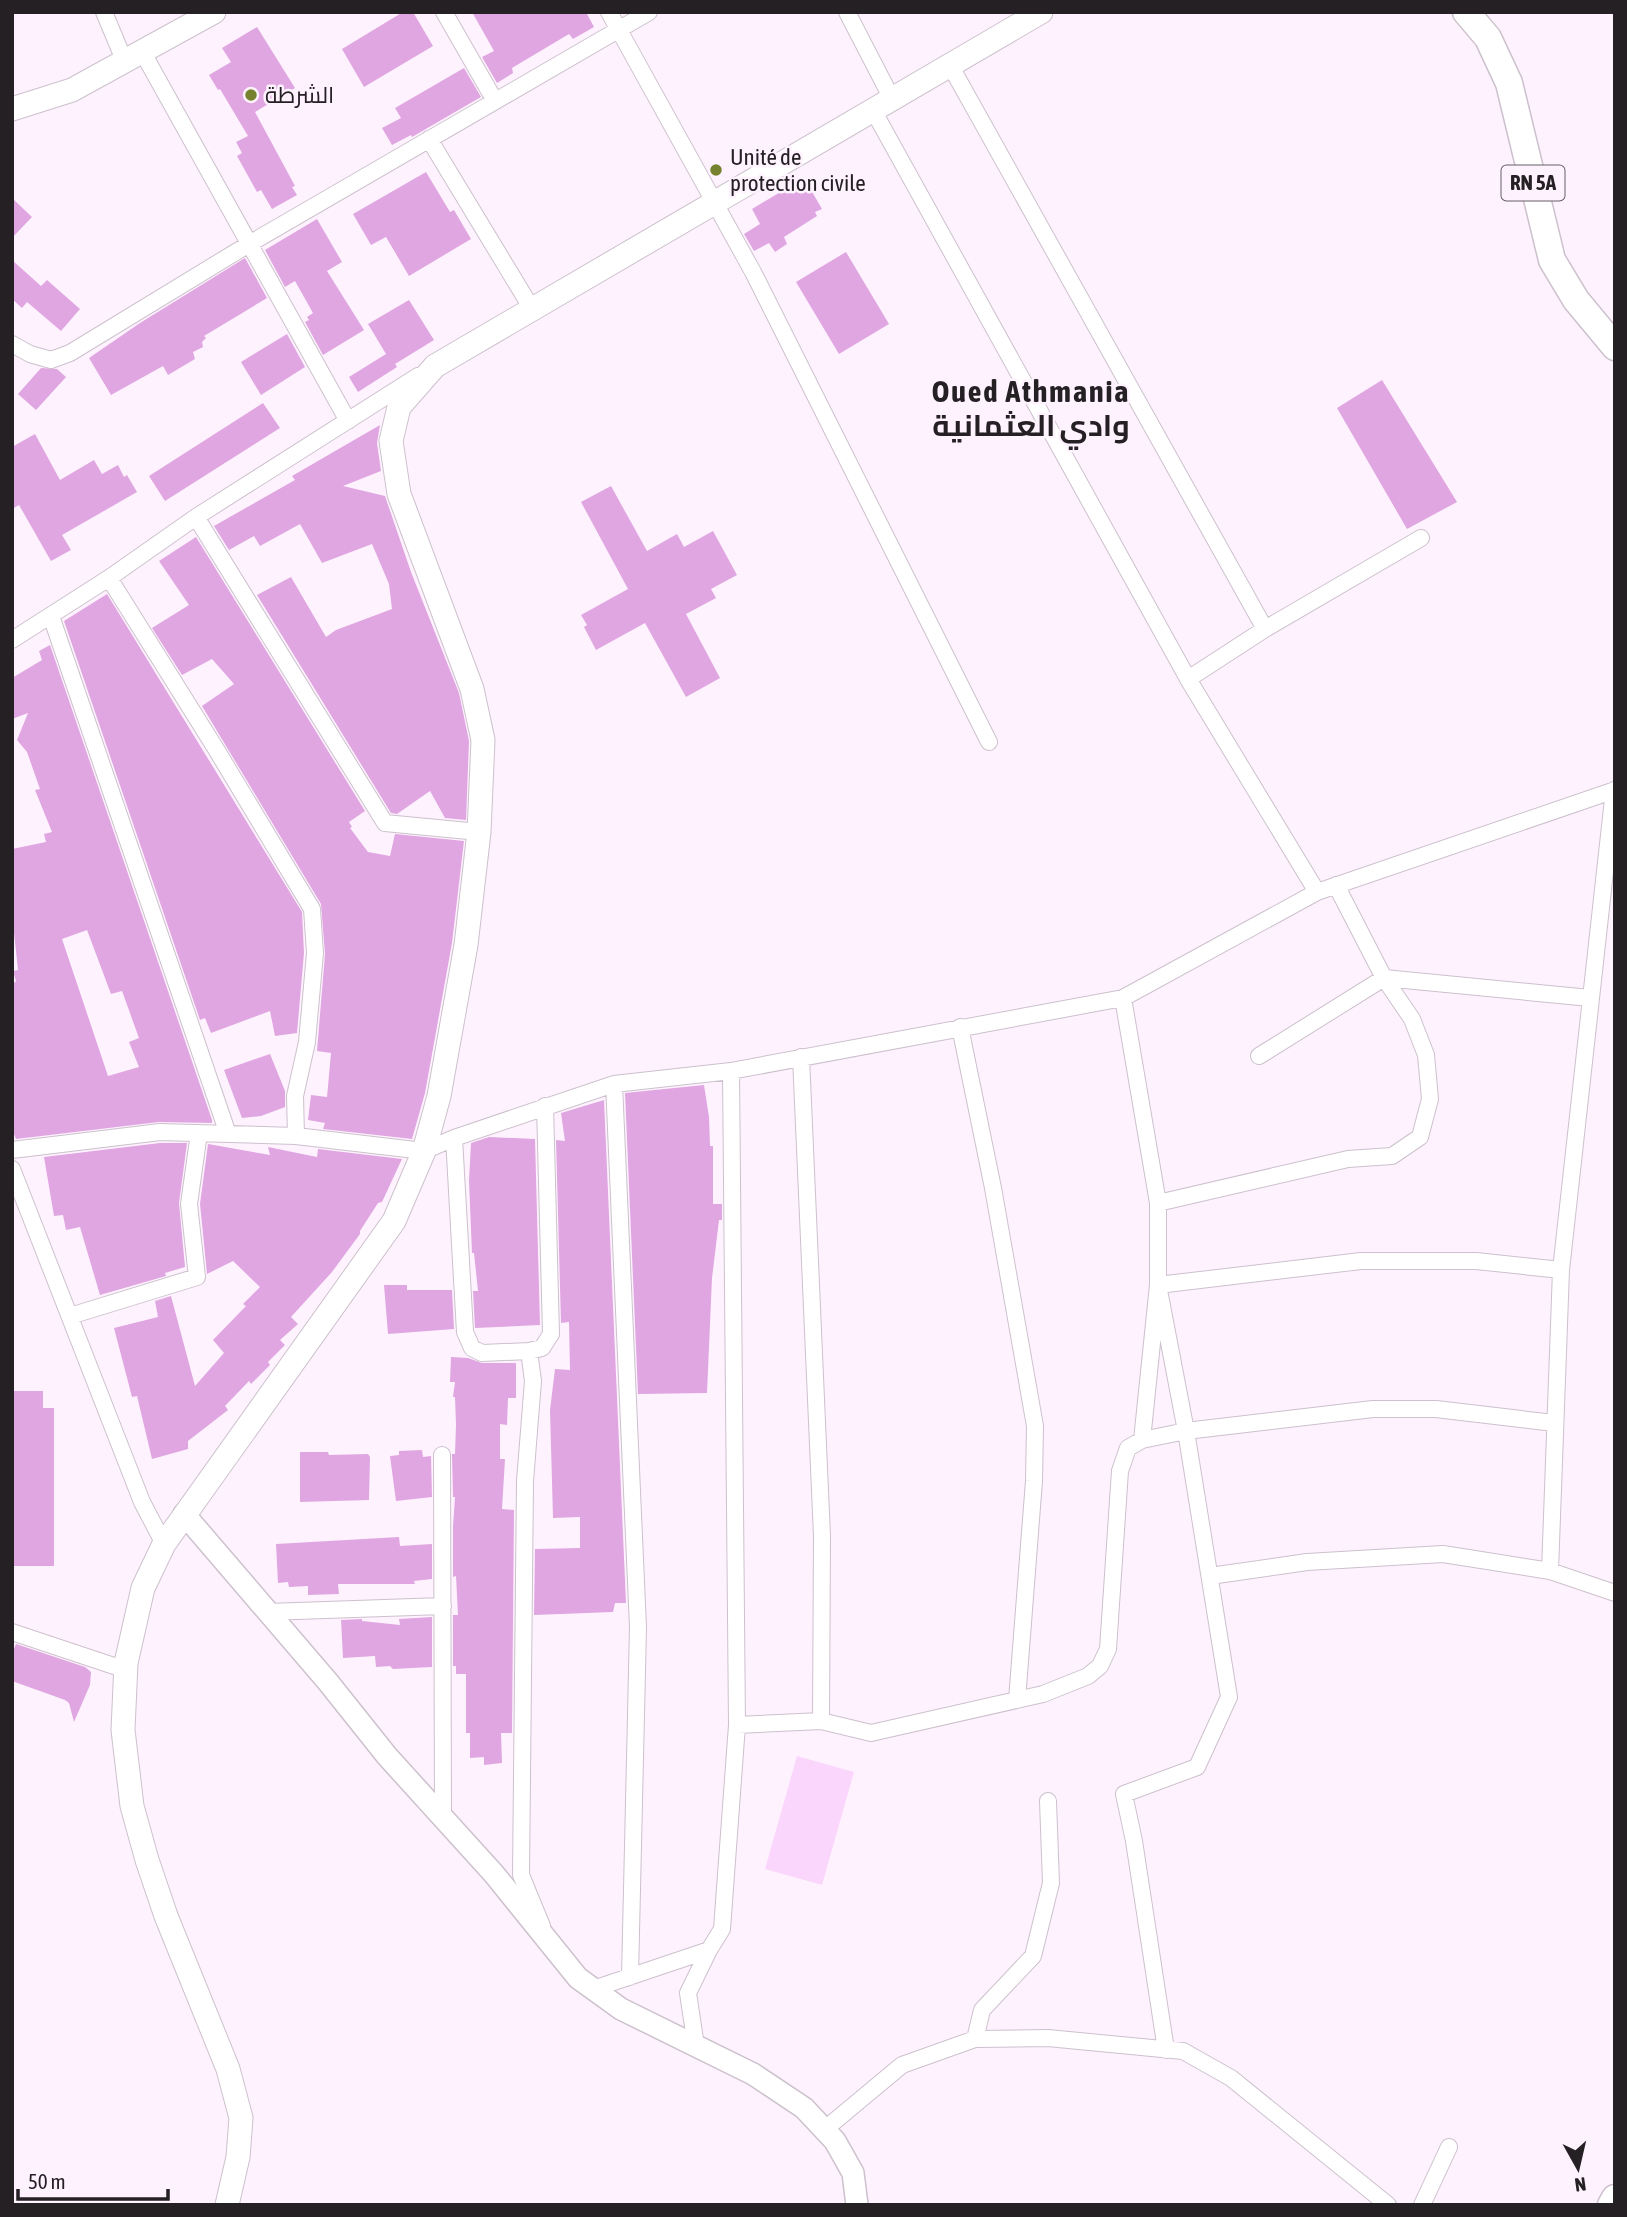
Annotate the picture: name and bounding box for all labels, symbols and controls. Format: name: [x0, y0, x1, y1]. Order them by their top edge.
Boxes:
place label: الشرطة: [265, 82, 334, 108]
marker: الشرطة: [243, 87, 259, 103]
place label: Unité de protection civile: [730, 144, 866, 196]
marker: Unité de protection civile: [708, 162, 724, 178]
road number: RN 5A: [1502, 166, 1564, 200]
district label: Oued Athmania وادي العثمانية: [932, 374, 1130, 450]
north arrow: [1543, 2133, 1613, 2203]
scale bar: [18, 2158, 168, 2202]
text: 50 m: [28, 2169, 66, 2193]
text: N: [1573, 2173, 1587, 2197]

